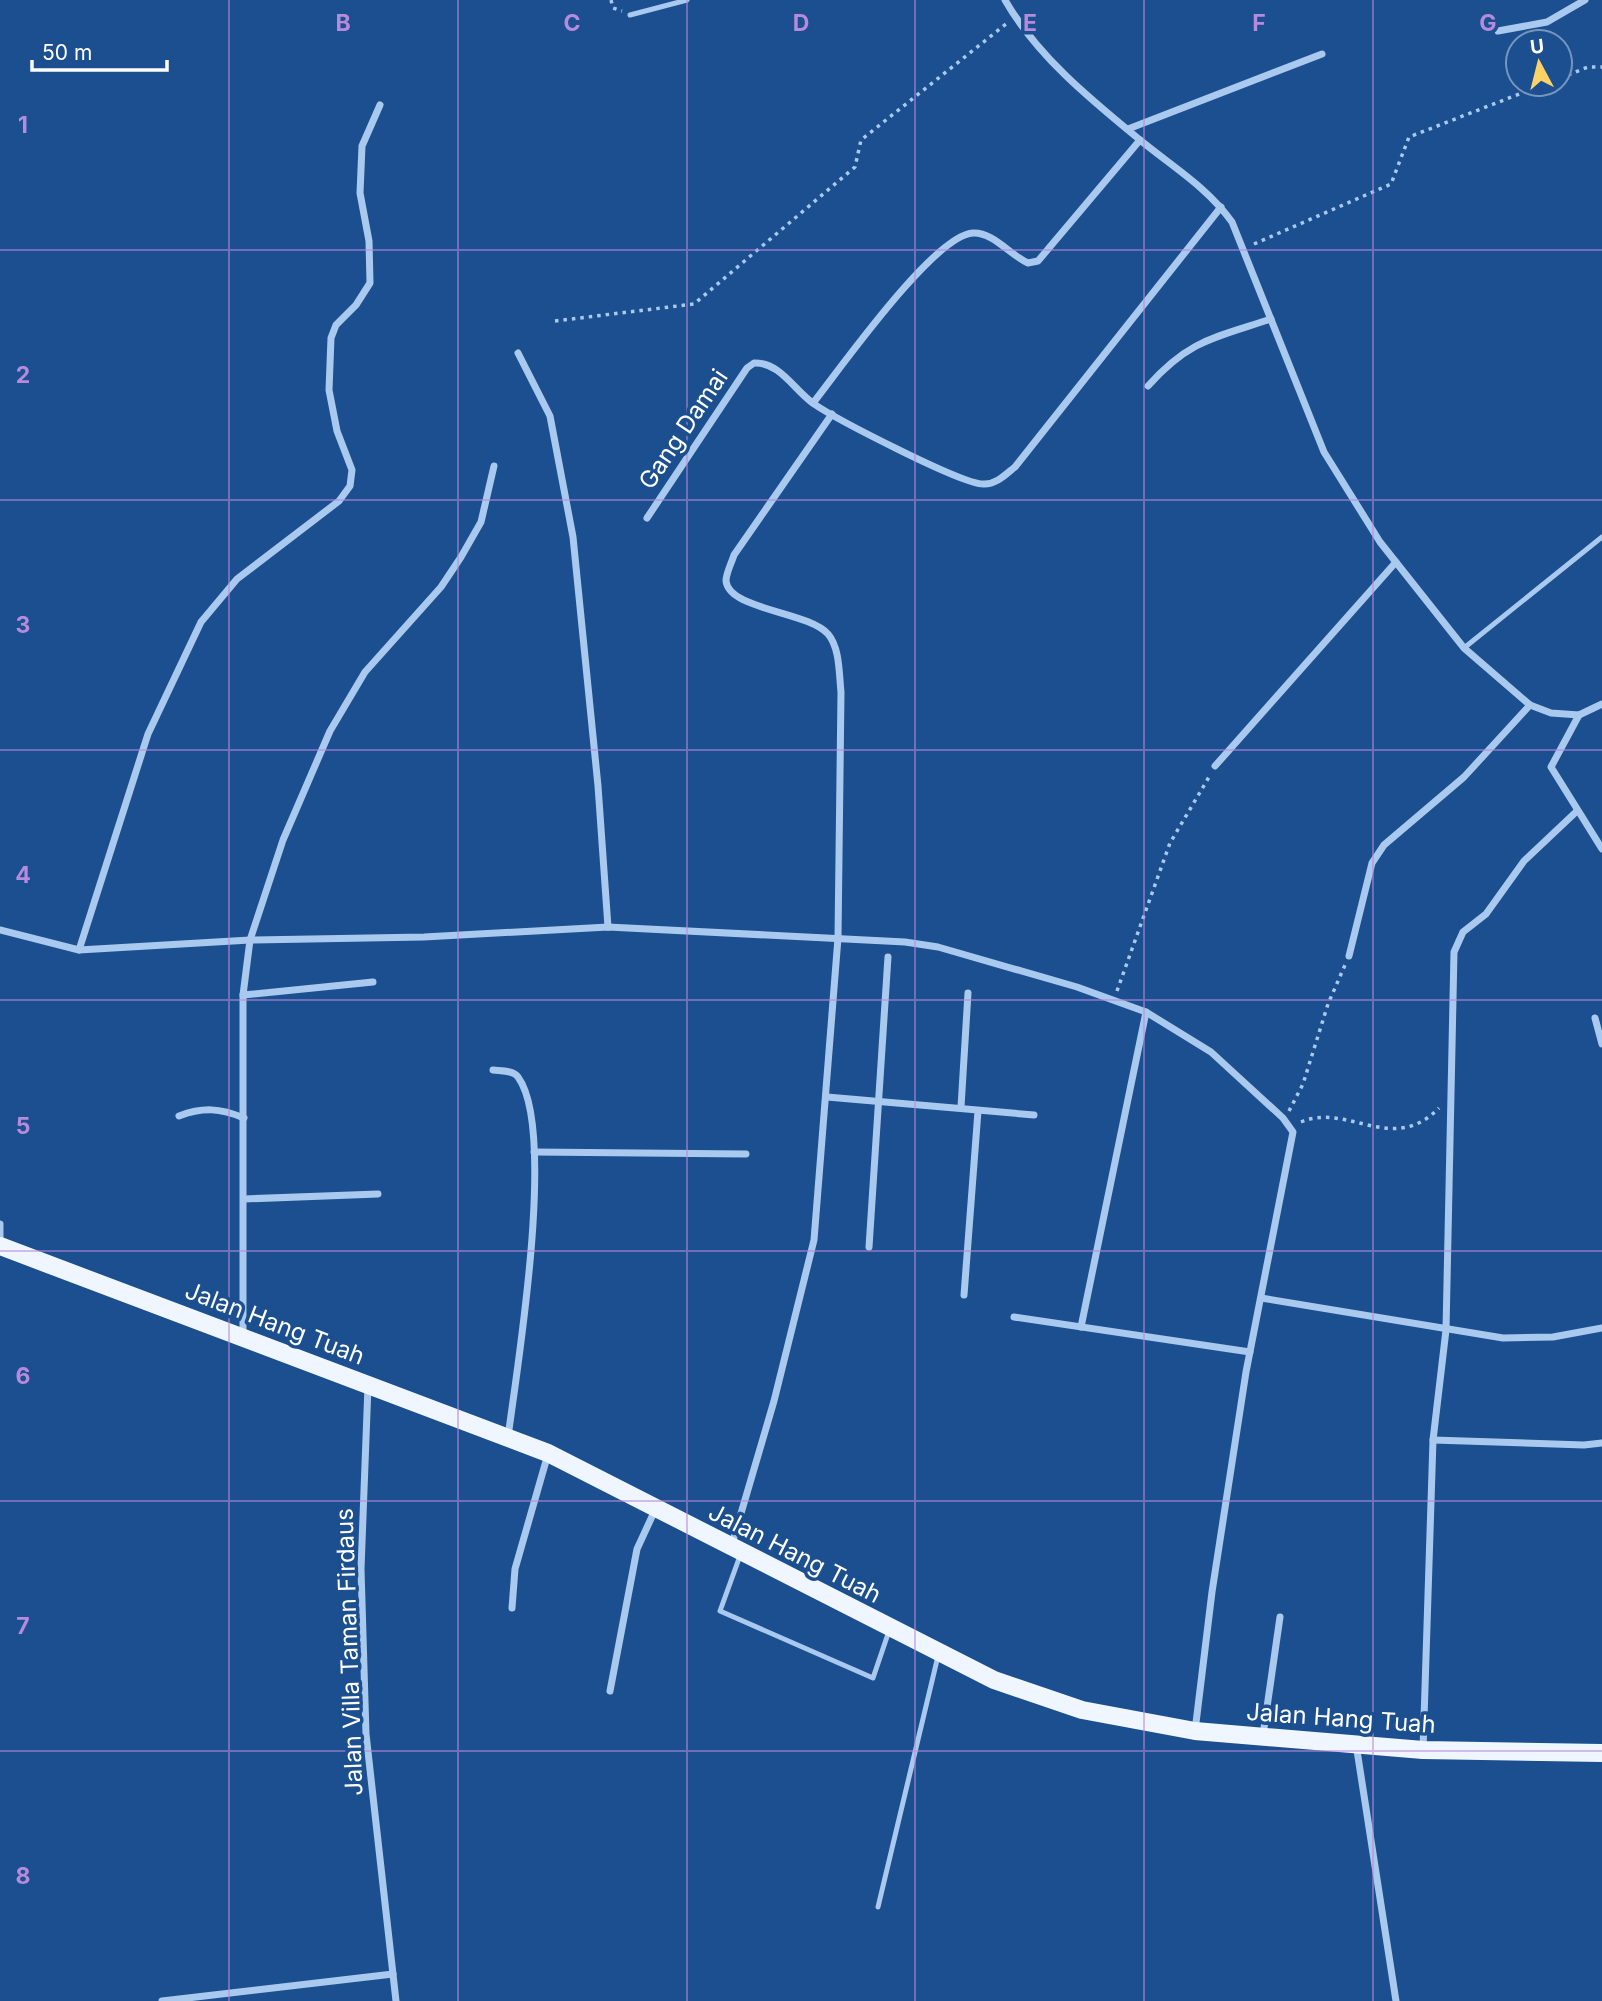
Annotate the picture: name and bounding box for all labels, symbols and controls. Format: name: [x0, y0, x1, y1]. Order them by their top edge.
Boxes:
text: B: [335, 9, 351, 37]
text: C: [563, 9, 581, 37]
text: D: [793, 9, 809, 37]
text: E: [1023, 9, 1037, 37]
text: F: [1252, 9, 1266, 37]
text: G: [1479, 9, 1497, 37]
scale bar: [32, 28, 166, 72]
north arrow: [1504, 28, 1574, 98]
text: U: [1529, 34, 1545, 59]
text: 50 m: [42, 40, 92, 65]
text: 1: [18, 111, 28, 139]
text: 2: [16, 361, 30, 389]
street label: Gang Damai: [632, 364, 734, 494]
text: 3: [16, 611, 30, 639]
text: 4: [15, 861, 31, 889]
text: 5: [16, 1112, 30, 1140]
street label: Jalan Hang Tuah: [181, 1275, 369, 1371]
text: 6: [16, 1362, 30, 1390]
street label: Jalan Hang Tuah: [704, 1497, 886, 1609]
street label: Jalan Villa Taman Firdaus: [329, 1508, 369, 1796]
text: 7: [16, 1612, 30, 1640]
street label: Jalan Hang Tuah: [1245, 1697, 1437, 1739]
text: 8: [16, 1862, 30, 1890]

